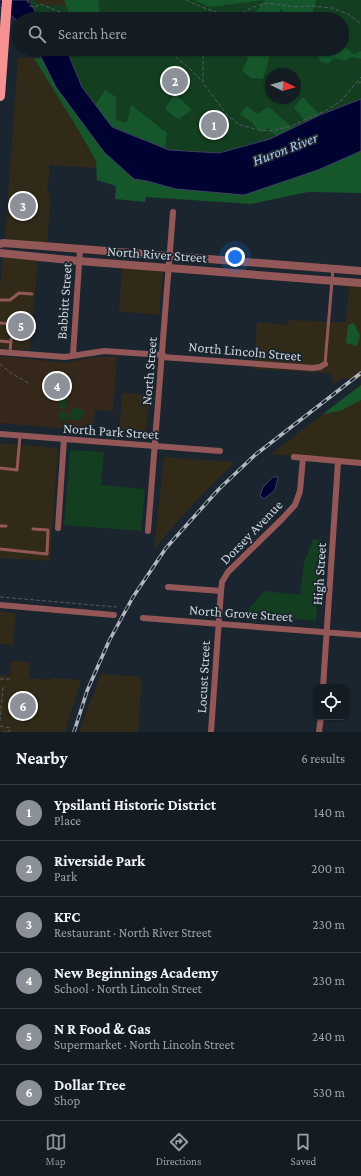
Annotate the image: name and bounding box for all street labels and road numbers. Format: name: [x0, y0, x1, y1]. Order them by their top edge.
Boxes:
street label: North River Street: [107, 243, 208, 265]
street label: Babbitt Street: [53, 262, 75, 340]
street label: North Street: [138, 336, 160, 406]
street label: North Lincoln Street: [188, 338, 302, 364]
street label: North Park Street: [62, 420, 160, 442]
street label: Dorsey Avenue: [216, 497, 286, 567]
street label: High Street: [309, 542, 329, 606]
street label: North Grove Street: [188, 601, 294, 625]
street label: Locust Street: [193, 640, 213, 714]

